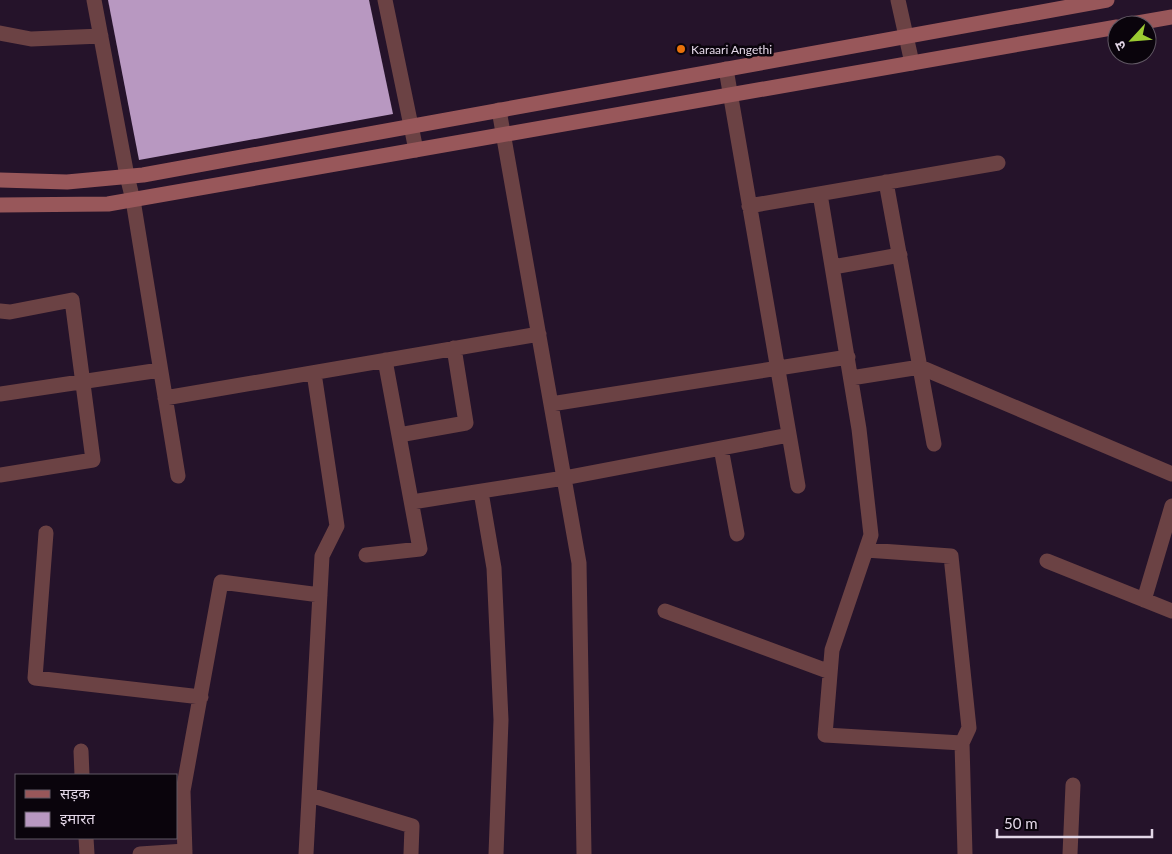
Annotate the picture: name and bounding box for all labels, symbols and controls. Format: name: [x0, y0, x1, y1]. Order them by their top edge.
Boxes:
north arrow: [1107, 15, 1157, 65]
text: उ: [1110, 38, 1129, 53]
place label: Karaari Angethi: [691, 42, 772, 57]
marker: Karaari Angethi: [675, 43, 687, 55]
legend: [15, 774, 178, 839]
text: सड़क: [60, 784, 90, 802]
scale bar: [997, 806, 1152, 838]
text: इमारत: [60, 809, 95, 827]
text: 50 m: [1004, 814, 1038, 832]

